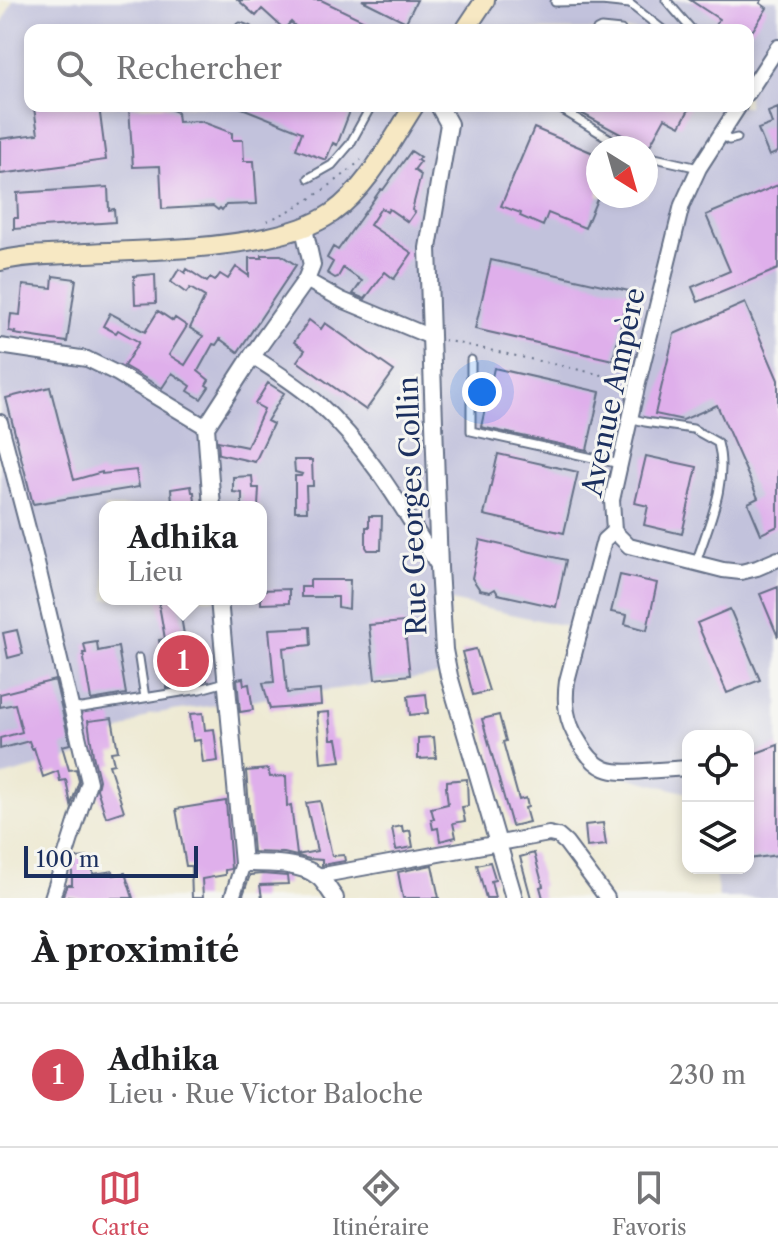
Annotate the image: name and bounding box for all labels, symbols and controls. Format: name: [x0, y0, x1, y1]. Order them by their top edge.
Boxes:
search box: [24, 24, 754, 112]
icon: search: [52, 46, 96, 90]
text: Rechercher: [116, 50, 282, 87]
north arrow: [586, 136, 658, 208]
street label: Avenue Ampère: [574, 284, 652, 501]
your location: [462, 372, 502, 412]
street label: Rue Georges Collin: [390, 376, 434, 636]
popup: [99, 501, 267, 605]
text: Adhika: [128, 519, 238, 556]
text: Lieu: [128, 556, 183, 588]
pin: 1: [157, 631, 209, 691]
map controls: [682, 730, 754, 874]
button: locate: [682, 730, 754, 802]
button: layers: [682, 802, 754, 874]
scale bar: [24, 842, 198, 878]
text: 100 m: [36, 846, 99, 873]
text: À proximité: [32, 929, 239, 971]
text: Adhika: [108, 1041, 219, 1078]
text: 1: [52, 1059, 64, 1091]
text: 230 m: [669, 1059, 746, 1091]
text: Lieu · Rue Victor Baloche: [108, 1078, 423, 1110]
tab: Carte: [91, 1166, 149, 1241]
tab: Itinéraire: [332, 1166, 429, 1241]
tab: Favoris: [612, 1166, 687, 1241]

